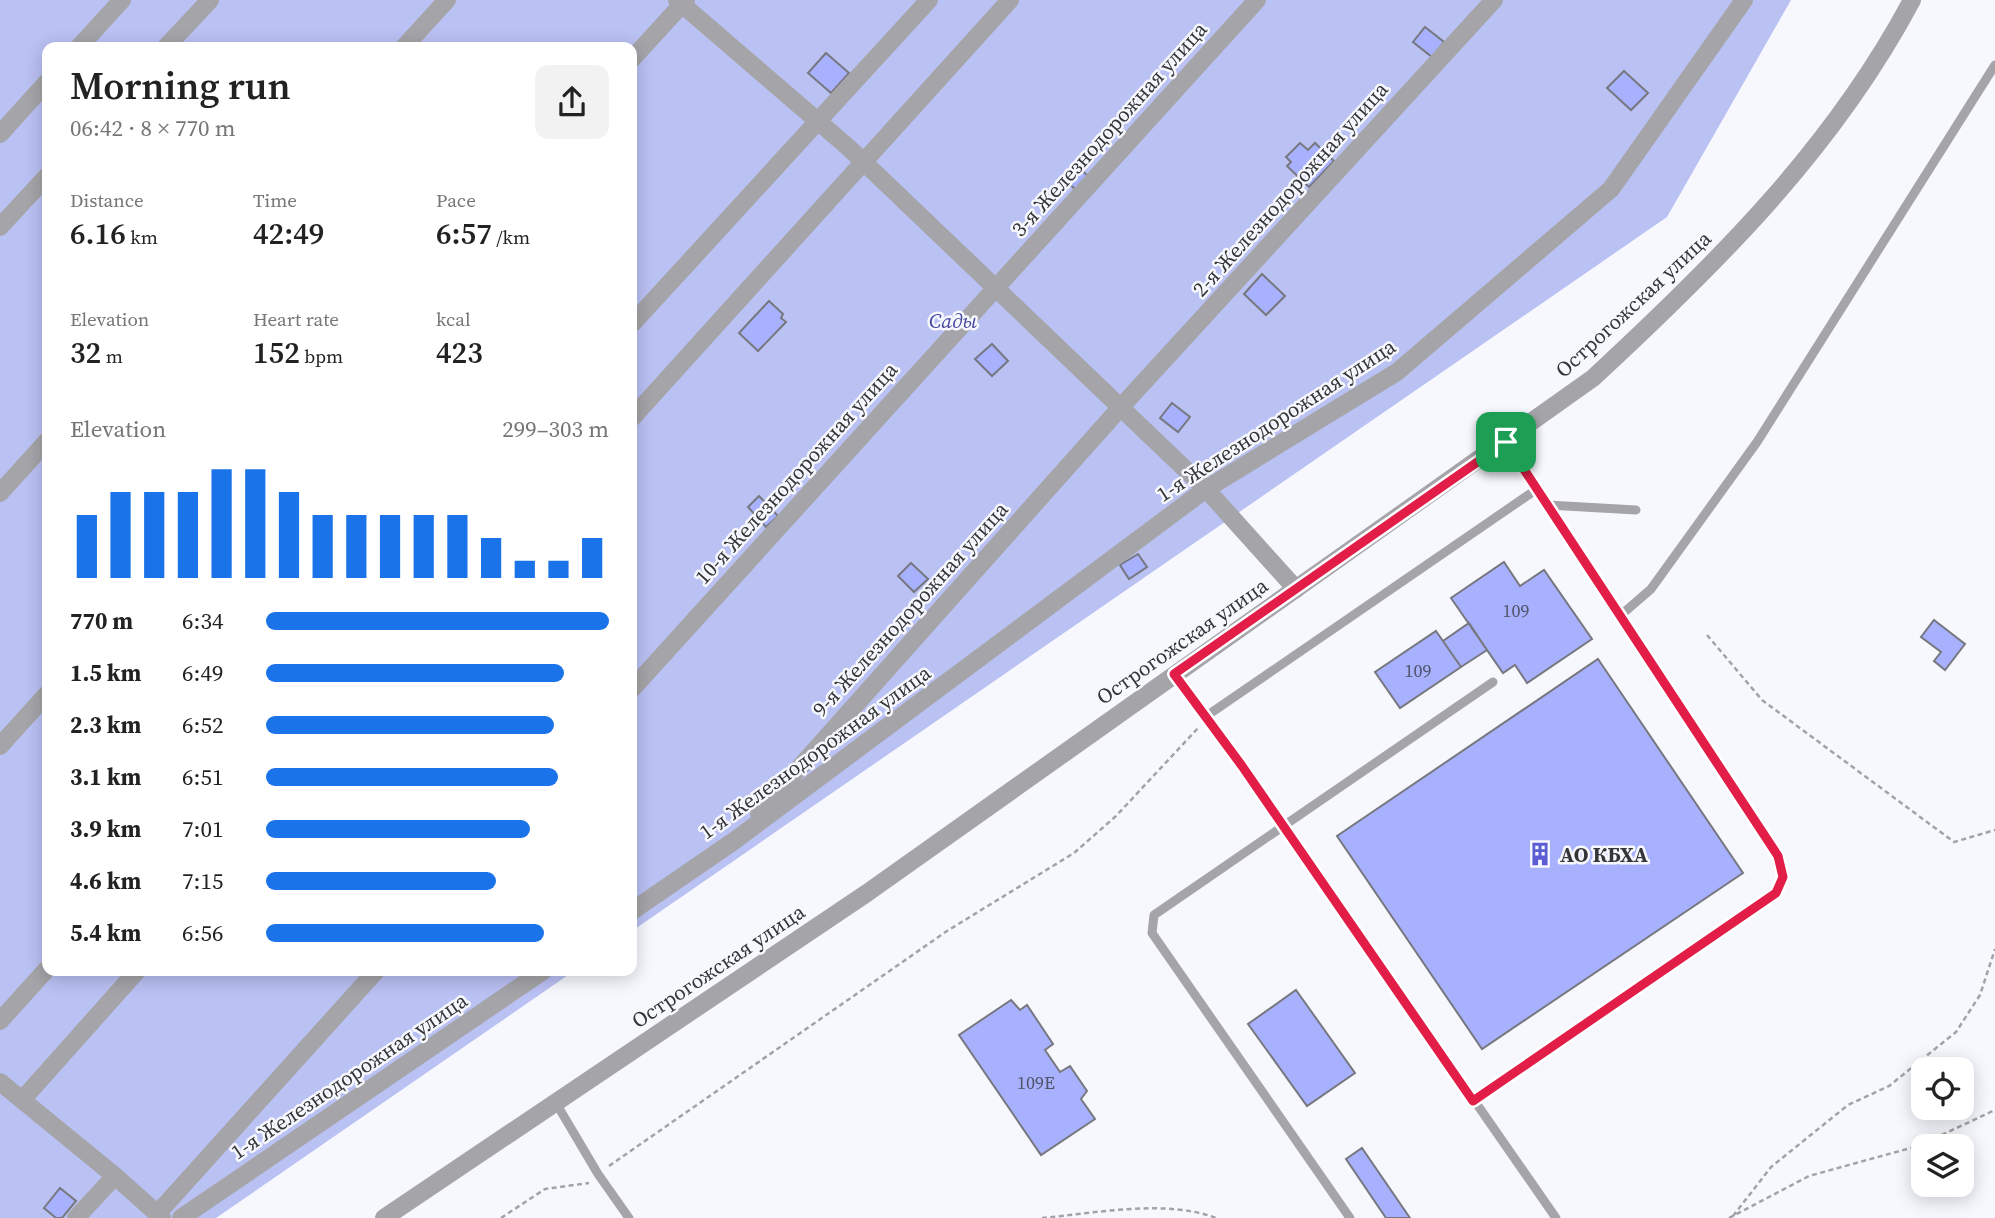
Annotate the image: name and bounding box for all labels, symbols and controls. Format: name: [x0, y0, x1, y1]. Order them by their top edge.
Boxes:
street label: 3-я Железнодорожная улица: [1005, 15, 1214, 243]
text: Morning run: [70, 60, 291, 112]
button: share: [535, 65, 609, 139]
street label: 2-я Железнодорожная улица: [1186, 75, 1395, 303]
text: 06:42 · 8 × 770 m: [70, 112, 236, 144]
text: Distance: [70, 187, 144, 213]
text: Time: [253, 187, 297, 213]
text: Pace: [436, 187, 476, 213]
text: 6.16: [70, 213, 126, 254]
text: 42:49: [253, 213, 324, 254]
text: 6:57: [436, 213, 492, 254]
text: km: [126, 224, 158, 250]
text: /km: [492, 224, 530, 250]
street label: Острогожская улица: [1549, 224, 1717, 384]
text: Elevation: [70, 306, 149, 332]
text: Heart rate: [253, 306, 339, 332]
text: kcal: [436, 306, 471, 332]
park label: Сады: [929, 306, 977, 335]
text: 32: [70, 332, 101, 373]
text: 152: [253, 332, 300, 373]
text: 423: [436, 332, 483, 373]
street label: 1-я Железнодорожная улица: [1151, 332, 1401, 508]
text: m: [101, 343, 123, 369]
text: bpm: [300, 343, 343, 369]
street label: 10-я Железнодорожная улица: [688, 355, 904, 590]
pin: [1476, 412, 1536, 472]
text: Elevation: [70, 413, 166, 445]
text: 299–303 m: [502, 413, 609, 445]
icon: arrive: [1487, 423, 1525, 461]
street label: 9-я Железнодорожная улица: [806, 495, 1015, 723]
street label: Острогожская улица: [1090, 571, 1274, 711]
house number: 109: [1503, 598, 1530, 623]
text: 770 m: [70, 605, 133, 637]
text: 6:34: [182, 605, 223, 637]
text: 1.5 km: [70, 657, 141, 689]
text: 6:49: [182, 657, 223, 689]
street label: 1-я Железнодорожная улица: [693, 658, 937, 846]
house number: 109: [1405, 658, 1432, 683]
text: 2.3 km: [70, 709, 141, 741]
text: 6:52: [182, 709, 223, 741]
text: 3.1 km: [70, 761, 141, 793]
text: 6:51: [182, 761, 223, 793]
text: 3.9 km: [70, 813, 141, 845]
text: 7:01: [182, 813, 223, 845]
building icon: АО КБХА: [1526, 840, 1554, 868]
place label: АО КБХА: [1560, 840, 1648, 869]
text: 4.6 km: [70, 865, 141, 897]
text: 7:15: [182, 865, 223, 897]
street label: Острогожская улица: [626, 897, 811, 1035]
text: 5.4 km: [70, 917, 141, 949]
text: 6:56: [182, 917, 223, 949]
street label: 1-я Железнодорожная улица: [225, 986, 473, 1166]
map controls: [1911, 1057, 1974, 1197]
button: locate: [1911, 1057, 1974, 1120]
house number: 109Е: [1017, 1070, 1055, 1095]
button: layers: [1911, 1134, 1974, 1197]

